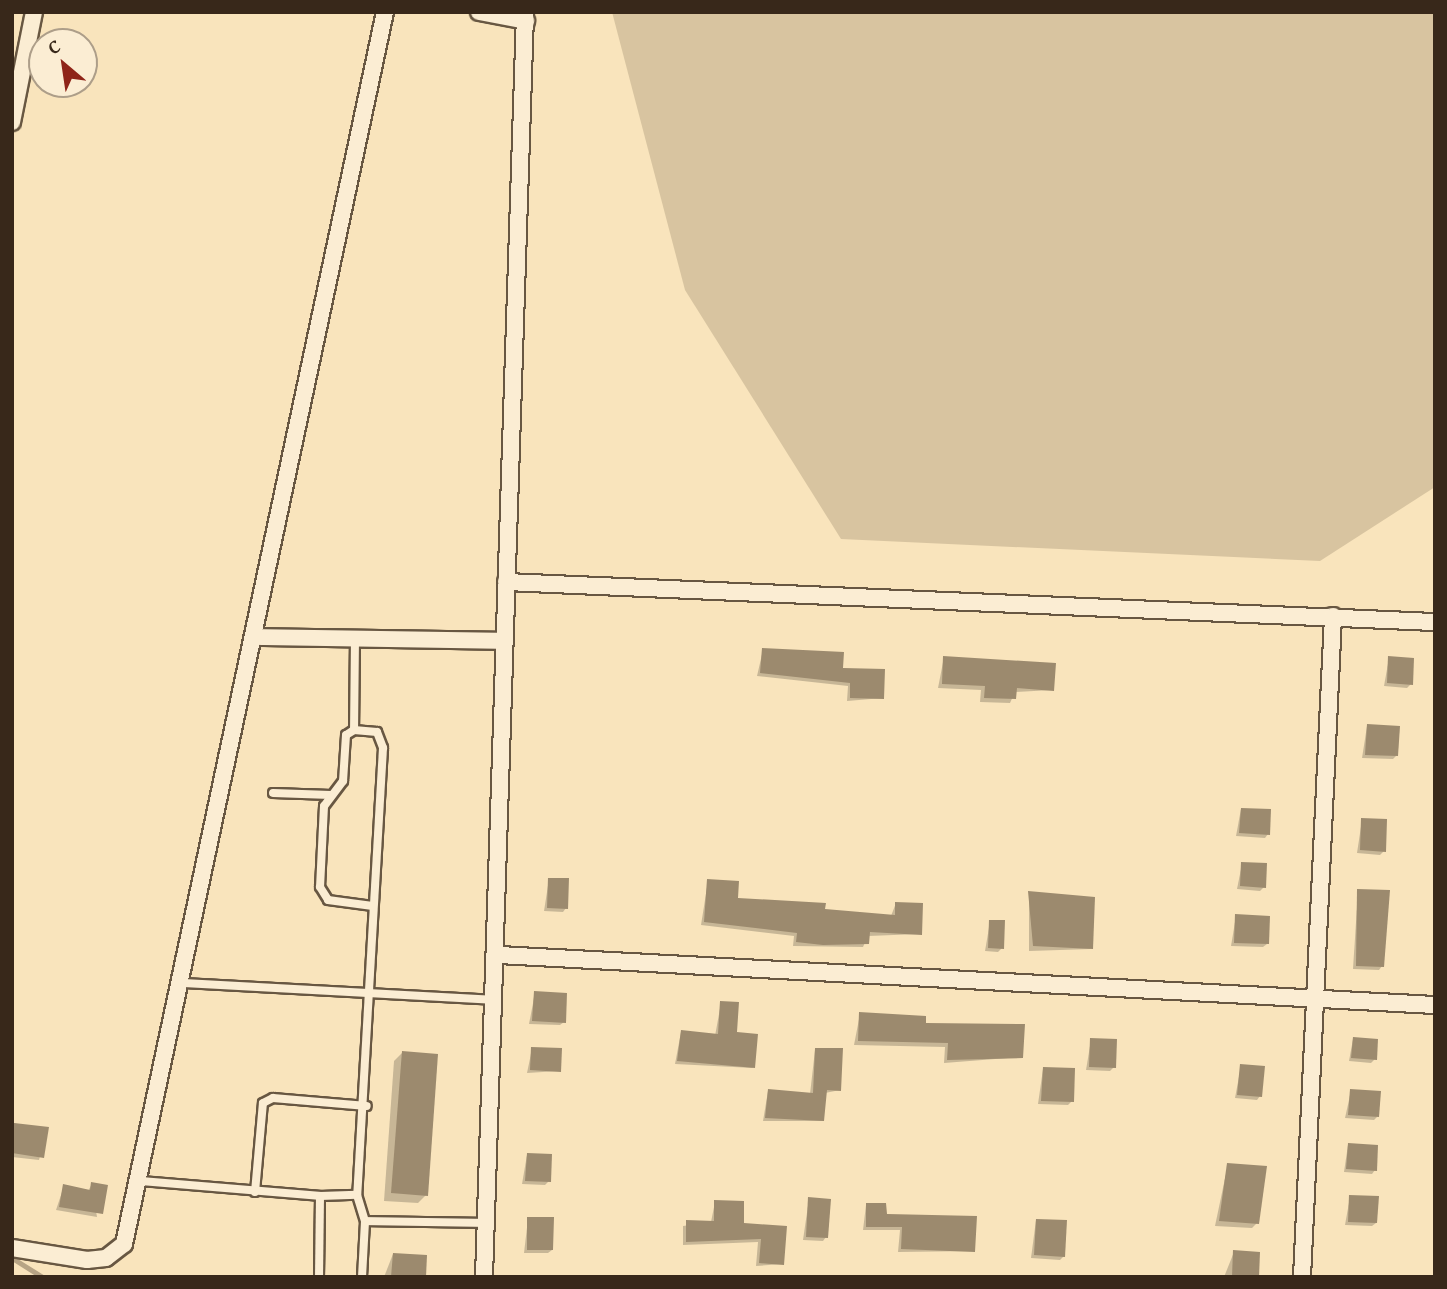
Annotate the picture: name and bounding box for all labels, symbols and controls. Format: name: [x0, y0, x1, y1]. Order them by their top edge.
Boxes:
north arrow: [28, 28, 98, 98]
text: С: [42, 32, 65, 61]

